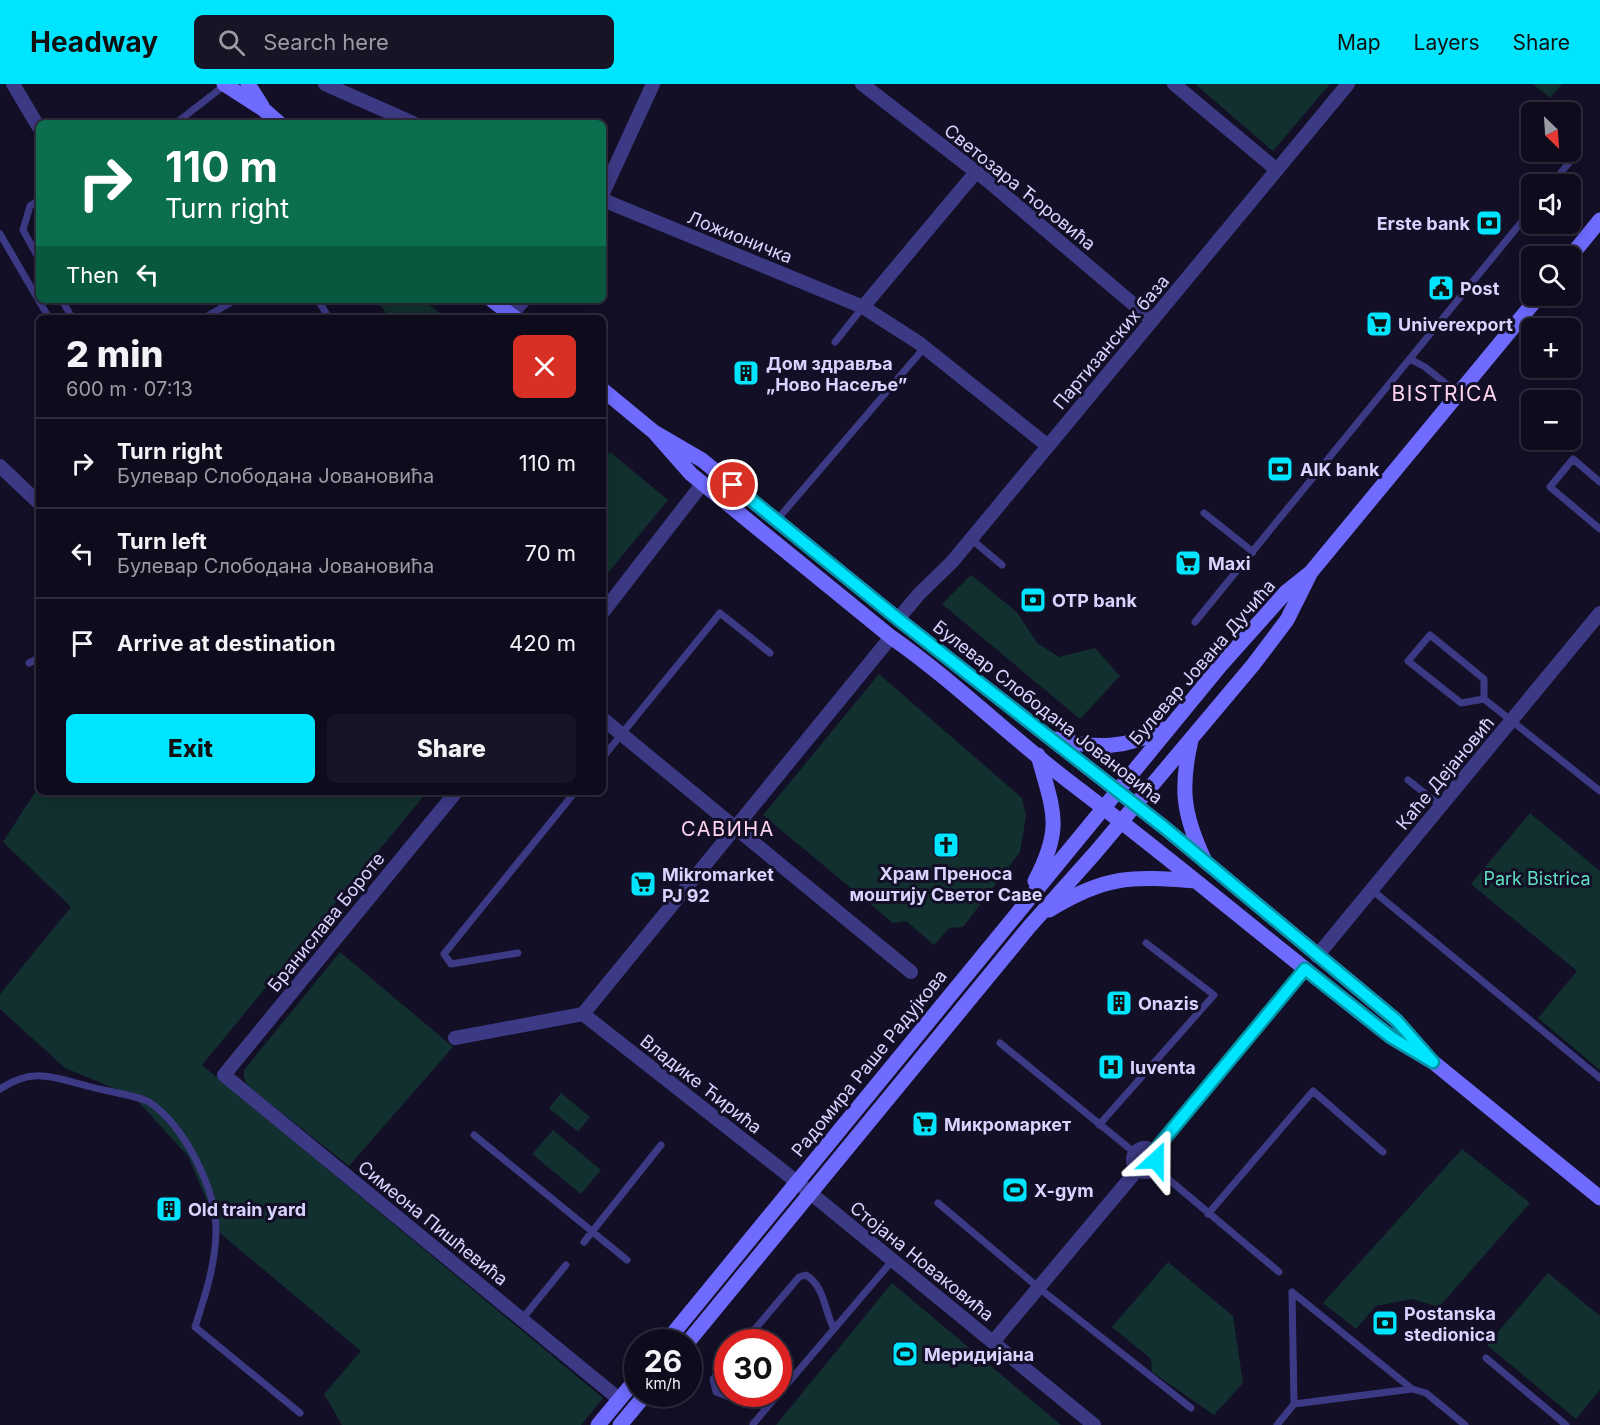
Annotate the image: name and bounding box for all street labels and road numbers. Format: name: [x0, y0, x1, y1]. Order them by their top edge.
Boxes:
street label: Светозара Ћоровића: [940, 120, 1100, 254]
street label: Ложионичка: [684, 206, 796, 268]
street label: Партизанских база: [1049, 271, 1173, 413]
street label: Булевар Јована Дучића: [1125, 575, 1279, 749]
street label: Булевар Слободана Јовановића: [929, 616, 1167, 808]
street label: Каће Дејановић: [1392, 712, 1498, 834]
street label: Бранислава Бороте: [263, 848, 389, 996]
street label: Радомира Раше Радујкова: [787, 965, 951, 1161]
street label: Владике Ћирића: [636, 1030, 766, 1138]
street label: Симеона Пишћевића: [354, 1156, 512, 1290]
street label: Стојана Новаковића: [846, 1197, 998, 1325]

